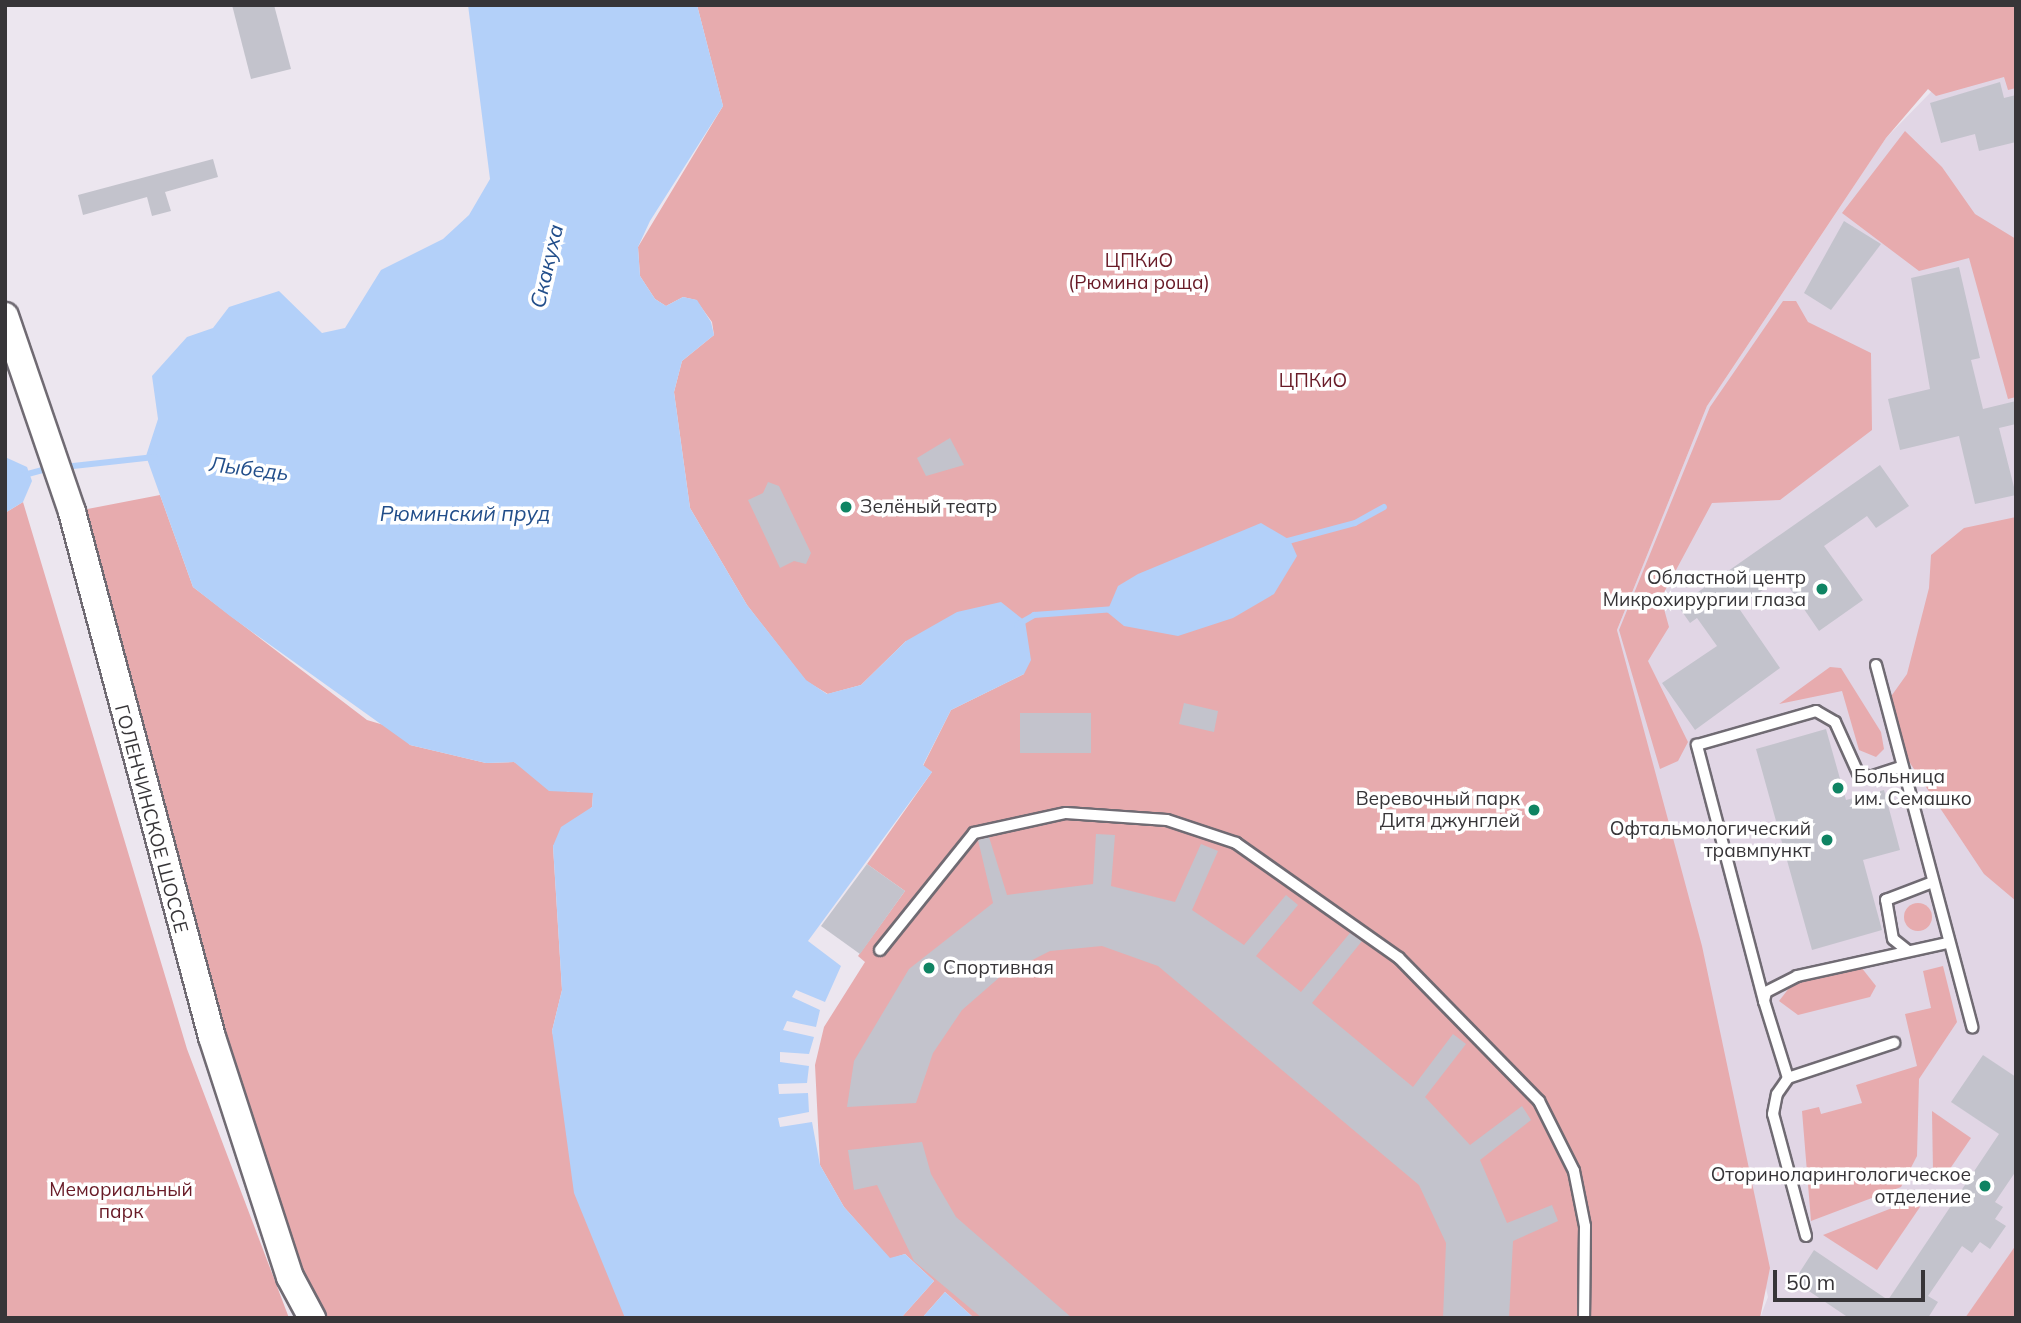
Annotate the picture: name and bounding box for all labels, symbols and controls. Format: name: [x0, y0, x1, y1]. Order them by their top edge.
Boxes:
water label: Скакуха: [524, 222, 568, 310]
park label: ЦПКиО (Рюмина роща): [1068, 250, 1210, 294]
park label: ЦПКиО: [1279, 370, 1347, 392]
water label: Лыбедь: [208, 451, 290, 485]
place label: Зелёный театр: [860, 496, 997, 518]
marker: Зелёный театр: [838, 499, 854, 515]
water label: Рюминский пруд: [380, 500, 550, 526]
place label: Областной центр Микрохирургии глаза: [1603, 567, 1806, 611]
marker: Областной центр Микрохирургии глаза: [1812, 579, 1832, 599]
street label: ГОЛЕНЧИНСКОЕ ШОССЕ: [110, 702, 192, 936]
place label: Больница им. Семашко: [1854, 766, 1972, 810]
marker: Больница им. Семашко: [1828, 778, 1848, 798]
place label: Веревочный парк Дитя джунглей: [1356, 788, 1520, 832]
marker: Веревочный парк Дитя джунглей: [1526, 802, 1542, 818]
place label: Офтальмологический травмпункт: [1610, 818, 1811, 862]
marker: Офтальмологический травмпункт: [1817, 830, 1837, 850]
place label: Спортивная: [943, 957, 1054, 979]
marker: Спортивная: [921, 960, 937, 976]
place label: Оториноларингологическое отделение: [1711, 1164, 1971, 1208]
marker: Оториноларингологическое отделение: [1977, 1178, 1993, 1194]
park label: Мемориальный парк: [49, 1179, 193, 1223]
scale bar: [1776, 1256, 1928, 1300]
text: 50 m: [1786, 1269, 1835, 1295]

